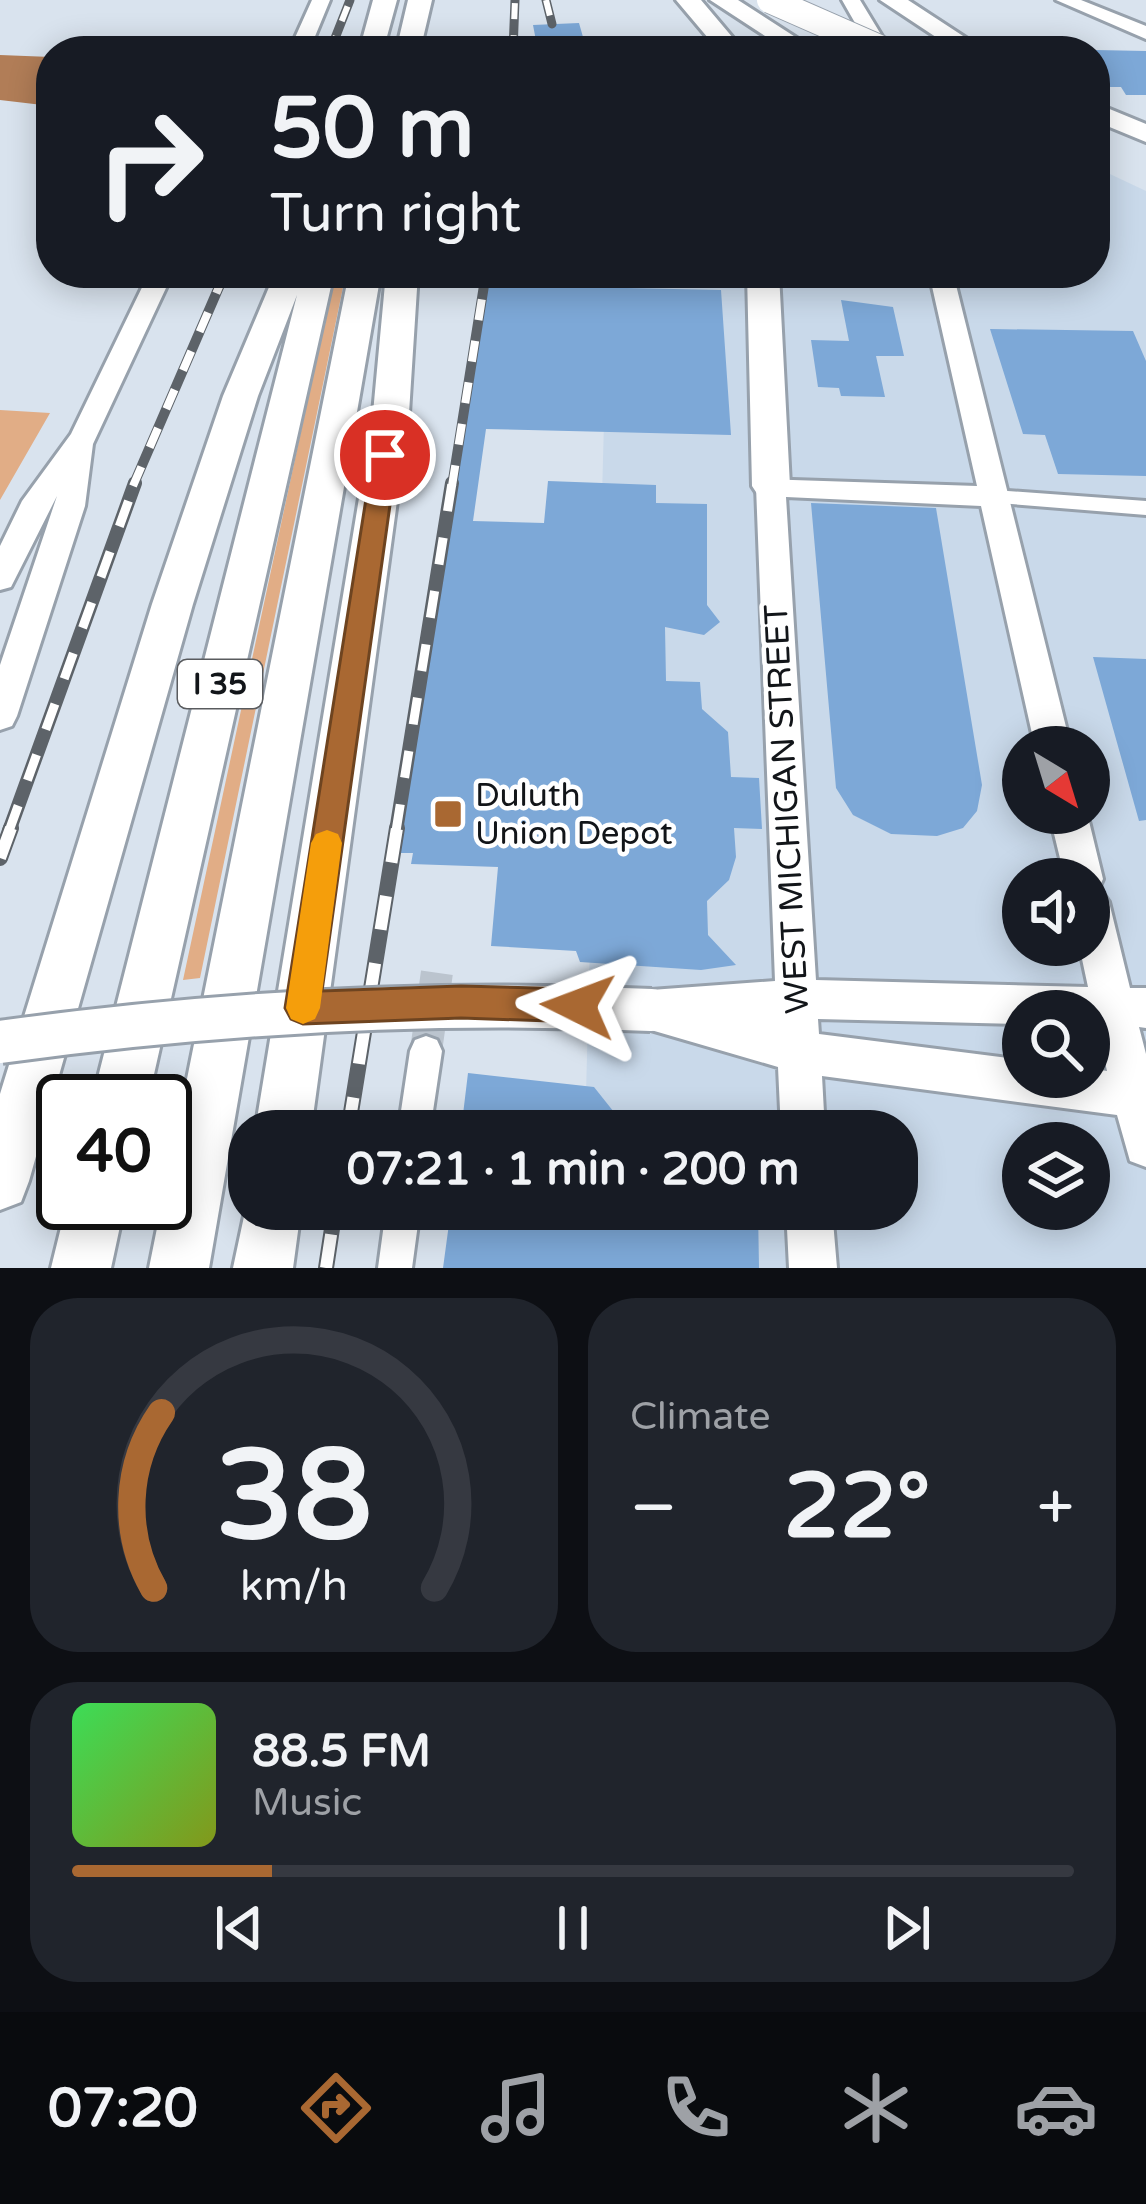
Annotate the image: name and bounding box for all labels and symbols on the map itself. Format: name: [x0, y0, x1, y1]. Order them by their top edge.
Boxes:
pin: [334, 404, 436, 506]
street label: WEST MICHIGAN STREET: [757, 603, 817, 1015]
road number: I 35: [178, 660, 262, 708]
north arrow: [1002, 726, 1110, 834]
place label: Duluth Union Depot: [475, 776, 673, 853]
marker: Duluth Union Depot: [432, 798, 464, 830]
position arrow: [515, 943, 641, 1069]
speed limit sign: 40: [36, 1074, 192, 1230]

